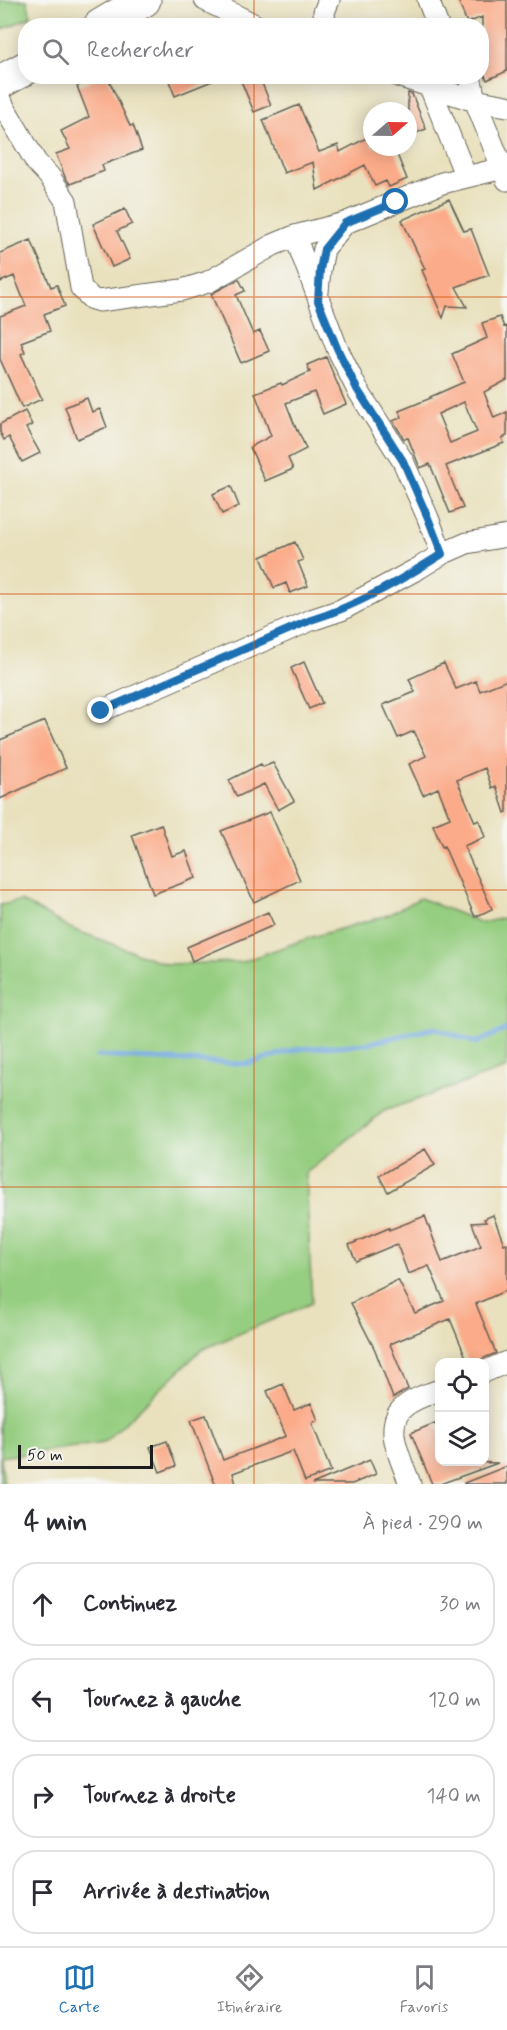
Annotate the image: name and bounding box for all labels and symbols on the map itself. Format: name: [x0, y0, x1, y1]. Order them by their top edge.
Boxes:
north arrow: [363, 102, 417, 156]
route start: [382, 188, 408, 214]
route end: [87, 697, 113, 723]
scale bar: [18, 1442, 153, 1470]

